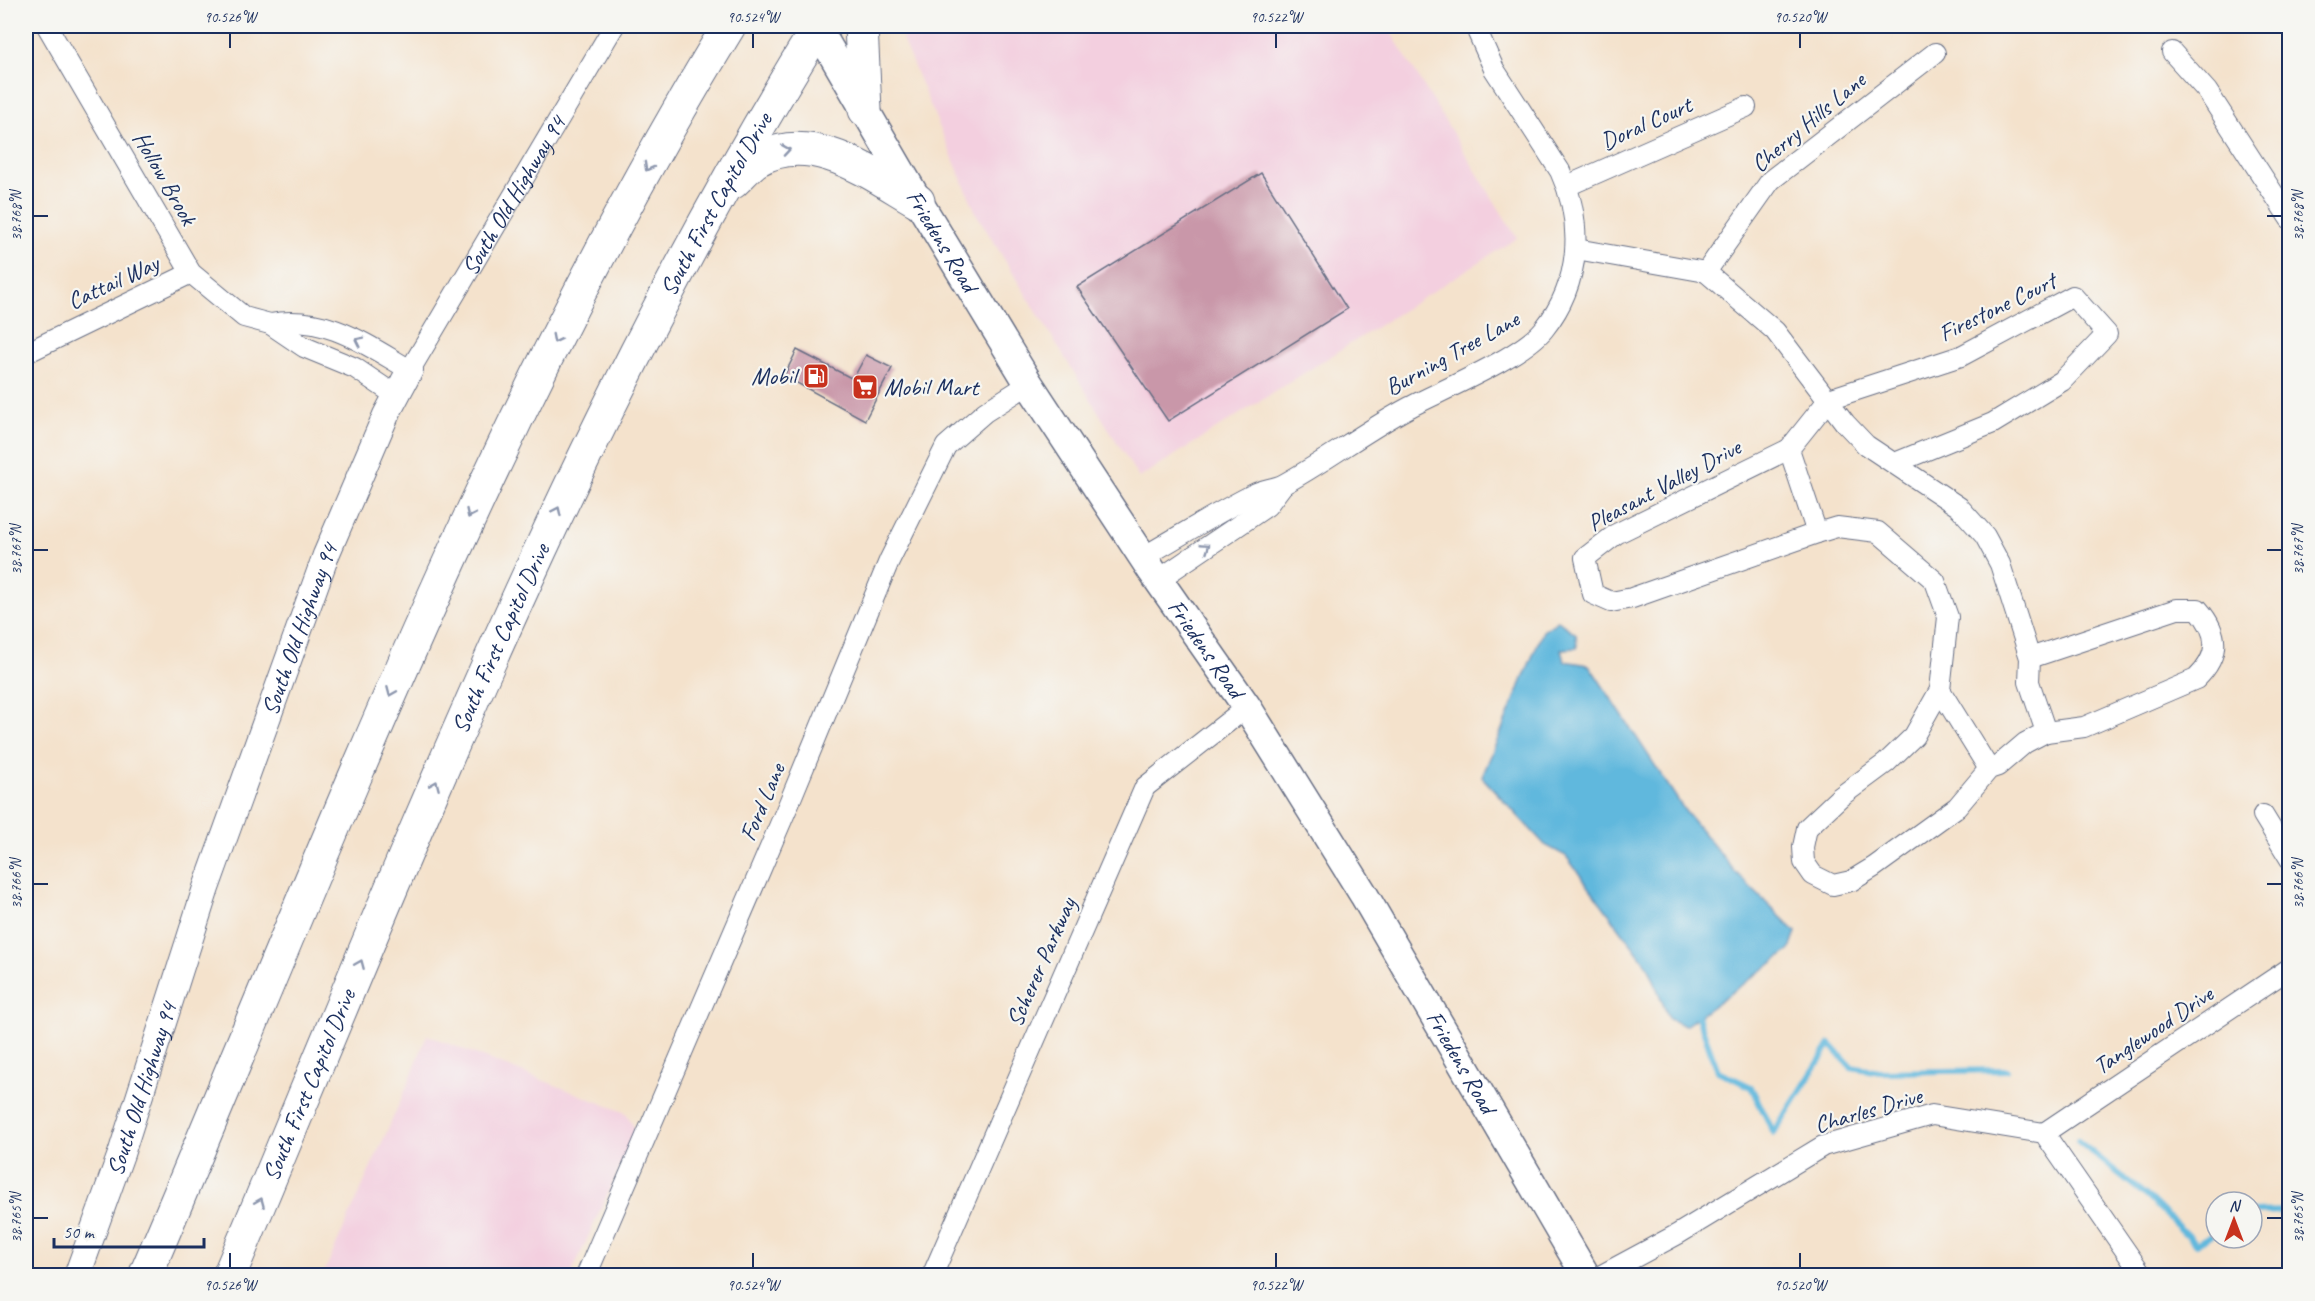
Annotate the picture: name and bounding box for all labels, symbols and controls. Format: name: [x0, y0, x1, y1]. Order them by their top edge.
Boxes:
text: 90.526°W: [204, 8, 259, 27]
text: 90.524°W: [727, 8, 782, 27]
text: 90.522°W: [1250, 8, 1305, 27]
text: 90.520°W: [1774, 8, 1829, 27]
street label: Cherry Hills Lane: [1745, 64, 1873, 179]
street label: Doral Court: [1596, 89, 1698, 156]
street label: South First Capitol Drive: [653, 105, 780, 301]
street label: South Old Highway 94: [455, 109, 573, 281]
street label: Hollow Brook: [126, 126, 205, 232]
one-way arrow: [781, 145, 790, 157]
one-way arrow: [644, 161, 655, 171]
street label: Friedens Road: [900, 184, 986, 300]
text: 38.768°N: [7, 188, 26, 241]
text: 38.768°N: [2289, 188, 2308, 241]
street label: Cattail Way: [63, 247, 165, 316]
street label: Firestone Court: [1934, 264, 2063, 348]
street label: Burning Tree Lane: [1380, 303, 1526, 402]
one-way arrow: [552, 333, 563, 344]
one-way arrow: [355, 337, 366, 349]
place label: Mobil: [751, 361, 800, 391]
fuel station icon: Mobil: [801, 361, 831, 391]
supermarket icon: Mobil Mart: [850, 372, 880, 402]
place label: Mobil Mart: [884, 372, 980, 402]
street label: Pleasant Valley Drive: [1582, 431, 1748, 538]
one-way arrow: [550, 506, 562, 517]
one-way arrow: [466, 508, 478, 519]
text: 38.767°N: [7, 522, 26, 575]
text: 38.767°N: [2289, 522, 2308, 575]
street label: South Old Highway 94: [255, 537, 345, 719]
street label: South First Capitol Drive: [445, 537, 557, 738]
one-way arrow: [1200, 543, 1211, 554]
street label: Friedens Road: [1161, 593, 1253, 707]
one-way arrow: [386, 686, 398, 697]
street label: Ford Lane: [732, 757, 793, 845]
one-way arrow: [428, 780, 440, 791]
text: 38.766°N: [7, 856, 26, 909]
text: 38.766°N: [2289, 856, 2308, 909]
street label: Scherer Parkway: [999, 891, 1083, 1031]
one-way arrow: [353, 960, 365, 971]
street label: Tanglewood Drive: [2087, 978, 2220, 1081]
street label: South First Capitol Drive: [256, 983, 363, 1185]
street label: South Old Highway 94: [100, 997, 184, 1180]
street label: Friedens Road: [1420, 1005, 1505, 1122]
street label: Charles Drive: [1811, 1080, 1927, 1140]
text: 38.765°N: [7, 1190, 26, 1243]
north arrow: [2204, 1190, 2264, 1250]
text: 38.765°N: [2289, 1190, 2308, 1243]
text: N: [2229, 1196, 2242, 1216]
one-way arrow: [253, 1198, 265, 1209]
scale bar: [54, 1211, 204, 1249]
text: 50 m: [63, 1221, 96, 1243]
text: 90.526°W: [204, 1276, 259, 1295]
text: 90.524°W: [727, 1276, 782, 1295]
text: 90.522°W: [1250, 1276, 1305, 1295]
text: 90.520°W: [1774, 1276, 1829, 1295]

